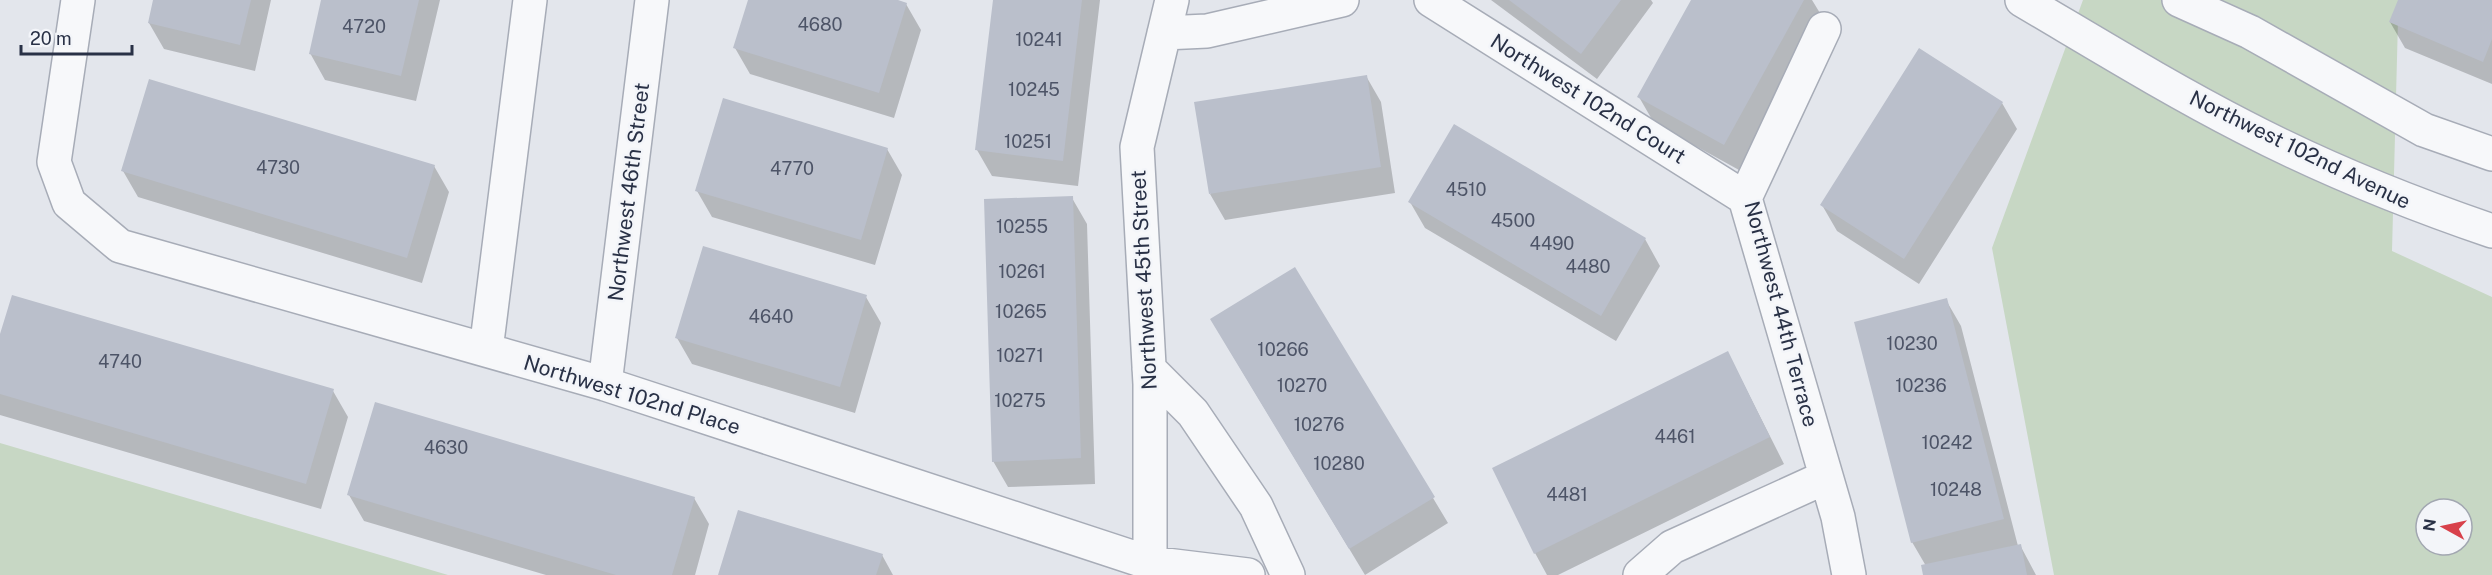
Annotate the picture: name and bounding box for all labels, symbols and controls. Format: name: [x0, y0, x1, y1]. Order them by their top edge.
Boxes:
house number: 4680: [798, 14, 842, 35]
house number: 4720: [342, 16, 386, 37]
scale bar: [21, 18, 132, 56]
text: 20 m: [30, 28, 72, 49]
street label: Northwest 102nd Court: [1486, 28, 1690, 169]
house number: 10241: [1015, 29, 1063, 50]
house number: 10245: [1008, 79, 1060, 100]
street label: Northwest 46th Street: [603, 81, 654, 303]
street label: Northwest 102nd Avenue: [2186, 85, 2415, 214]
house number: 10251: [1004, 131, 1052, 152]
house number: 4730: [256, 157, 300, 178]
house number: 4770: [770, 158, 814, 179]
street label: Northwest 45th Street: [1125, 169, 1162, 391]
house number: 4510: [1445, 179, 1487, 200]
street label: Northwest 44th Terrace: [1739, 198, 1824, 429]
house number: 4500: [1491, 210, 1535, 231]
house number: 10255: [996, 216, 1048, 237]
house number: 4490: [1530, 233, 1574, 254]
house number: 4480: [1565, 256, 1611, 277]
house number: 10261: [998, 261, 1046, 282]
house number: 10265: [995, 301, 1047, 322]
house number: 4640: [749, 306, 793, 327]
house number: 10230: [1886, 333, 1938, 354]
house number: 10266: [1257, 339, 1309, 360]
house number: 10271: [996, 345, 1044, 366]
street label: Northwest 102nd Place: [521, 350, 743, 439]
house number: 4740: [98, 351, 142, 372]
house number: 10270: [1277, 375, 1327, 396]
house number: 10236: [1895, 375, 1947, 396]
house number: 10275: [994, 390, 1046, 411]
house number: 10276: [1294, 414, 1344, 435]
house number: 4461: [1654, 426, 1696, 447]
house number: 10242: [1921, 432, 1973, 453]
house number: 4630: [424, 437, 468, 458]
house number: 10280: [1313, 453, 1365, 474]
house number: 10248: [1930, 479, 1982, 500]
house number: 4481: [1546, 484, 1588, 505]
north arrow: [2414, 497, 2474, 557]
text: N: [2419, 517, 2440, 533]

